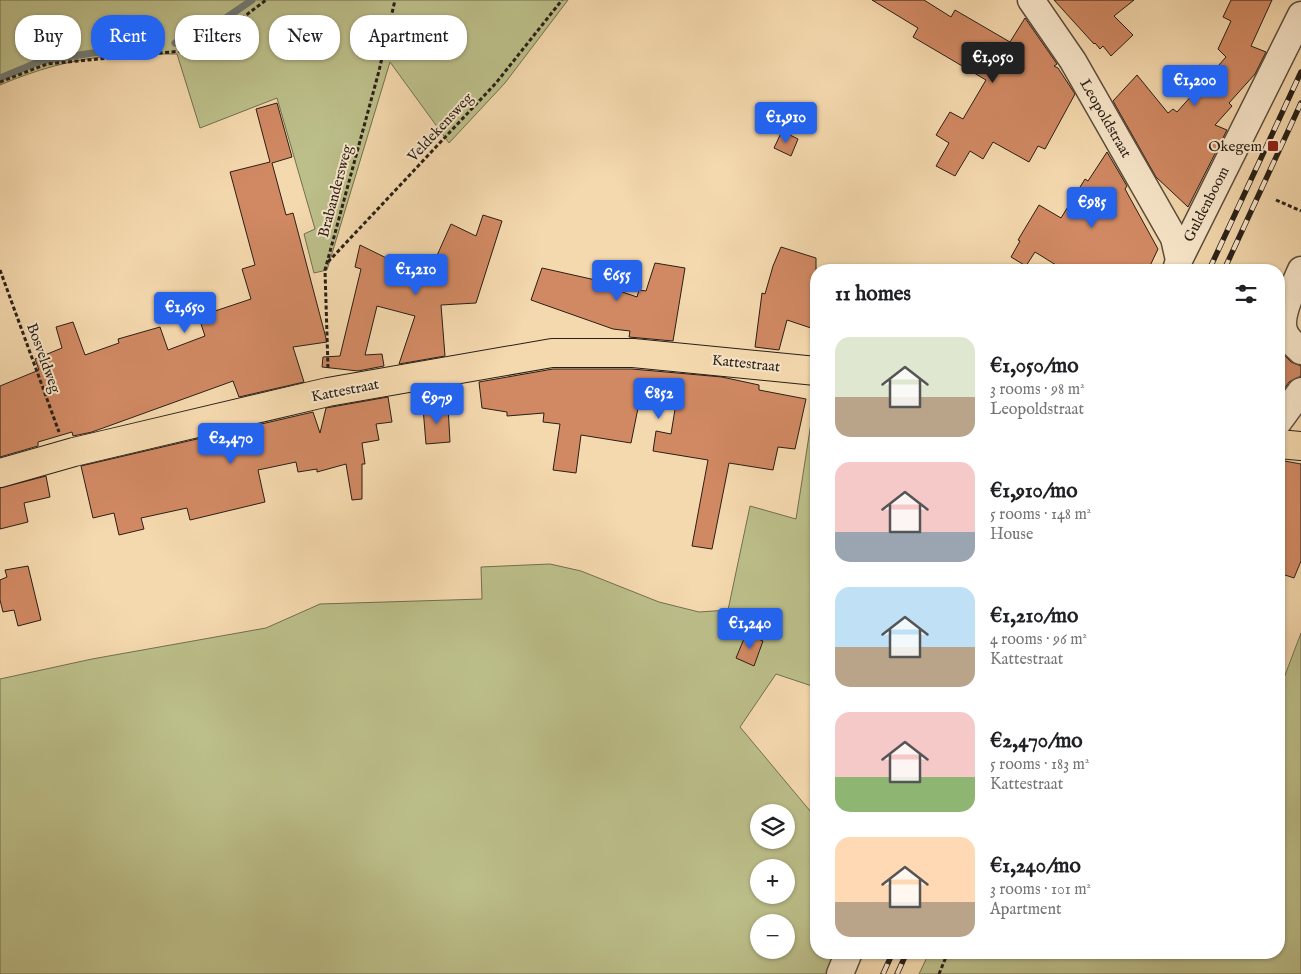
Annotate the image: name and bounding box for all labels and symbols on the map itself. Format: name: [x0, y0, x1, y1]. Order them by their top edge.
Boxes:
pin: €1,050: [952, 42, 1034, 84]
pin: €1,200: [1154, 64, 1236, 107]
street label: Leopoldstraat: [1075, 75, 1136, 161]
street label: Veldekensweg: [403, 88, 478, 167]
pin: €1,910: [745, 102, 827, 144]
place label: Okegem: [1208, 137, 1262, 156]
marker: Okegem: [1266, 139, 1280, 153]
street label: Brabandersweg: [314, 142, 357, 239]
street label: Guldenboom: [1179, 163, 1234, 245]
pin: €985: [1062, 186, 1122, 229]
pin: €1,210: [375, 254, 457, 296]
pin: €655: [587, 260, 647, 302]
pin: €1,650: [144, 292, 226, 334]
street label: Bosveldweg: [22, 320, 65, 397]
street label: Kattestraat: [711, 350, 781, 377]
street label: Kattestraat: [310, 375, 381, 406]
pin: €852: [629, 378, 689, 420]
pin: €979: [407, 382, 467, 425]
pin: €2,470: [190, 422, 272, 465]
pin: €1,240: [709, 608, 791, 650]

